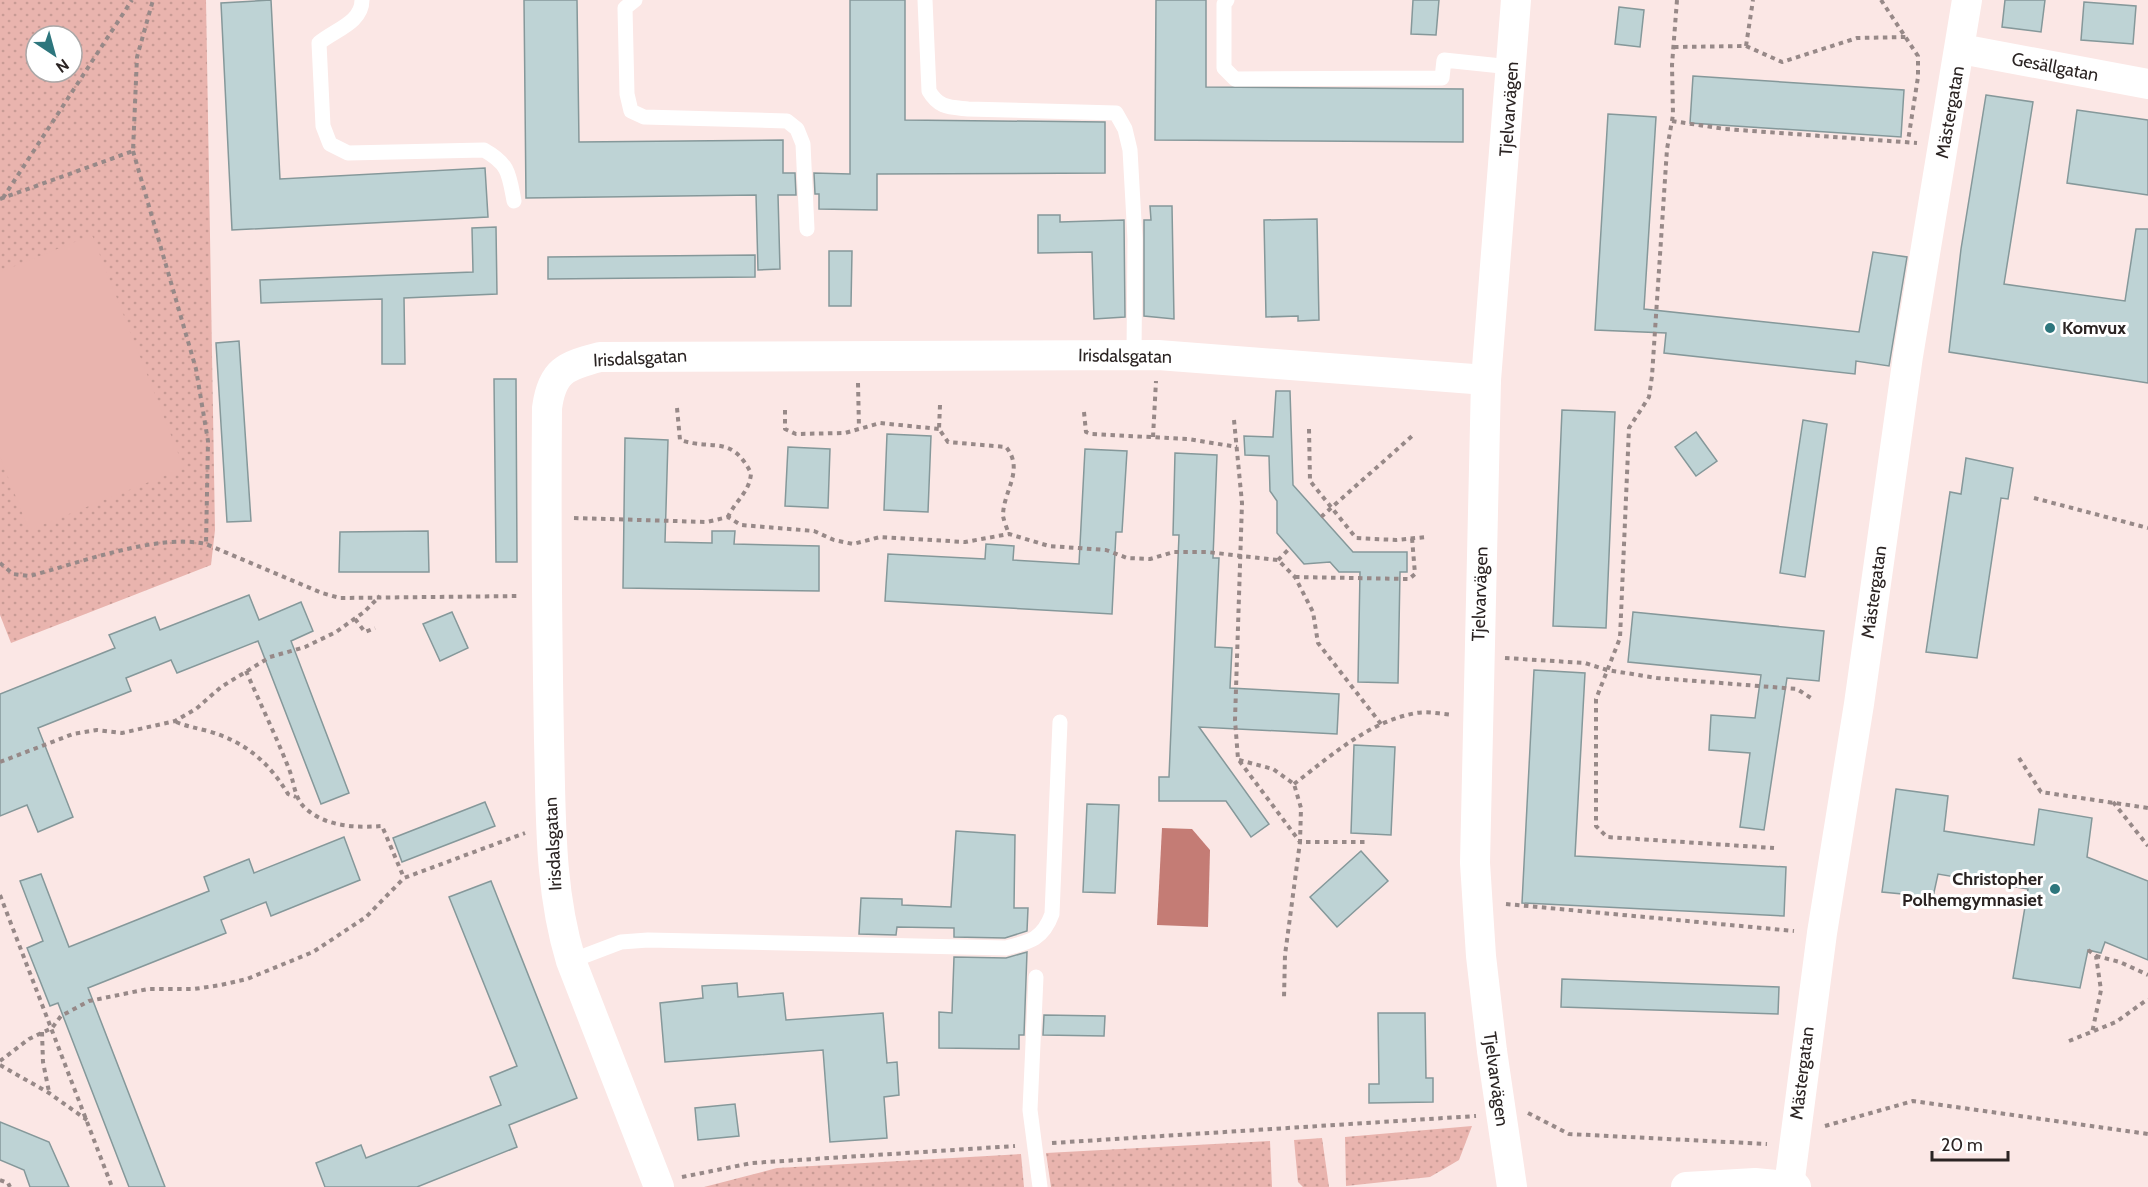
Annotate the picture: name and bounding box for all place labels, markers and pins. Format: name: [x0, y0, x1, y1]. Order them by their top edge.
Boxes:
place label: Komvux: [2062, 317, 2126, 339]
marker: Komvux: [2043, 321, 2057, 335]
place label: Christopher Polhemgymnasiet: [1902, 868, 2043, 911]
marker: Christopher Polhemgymnasiet: [2048, 882, 2062, 896]

